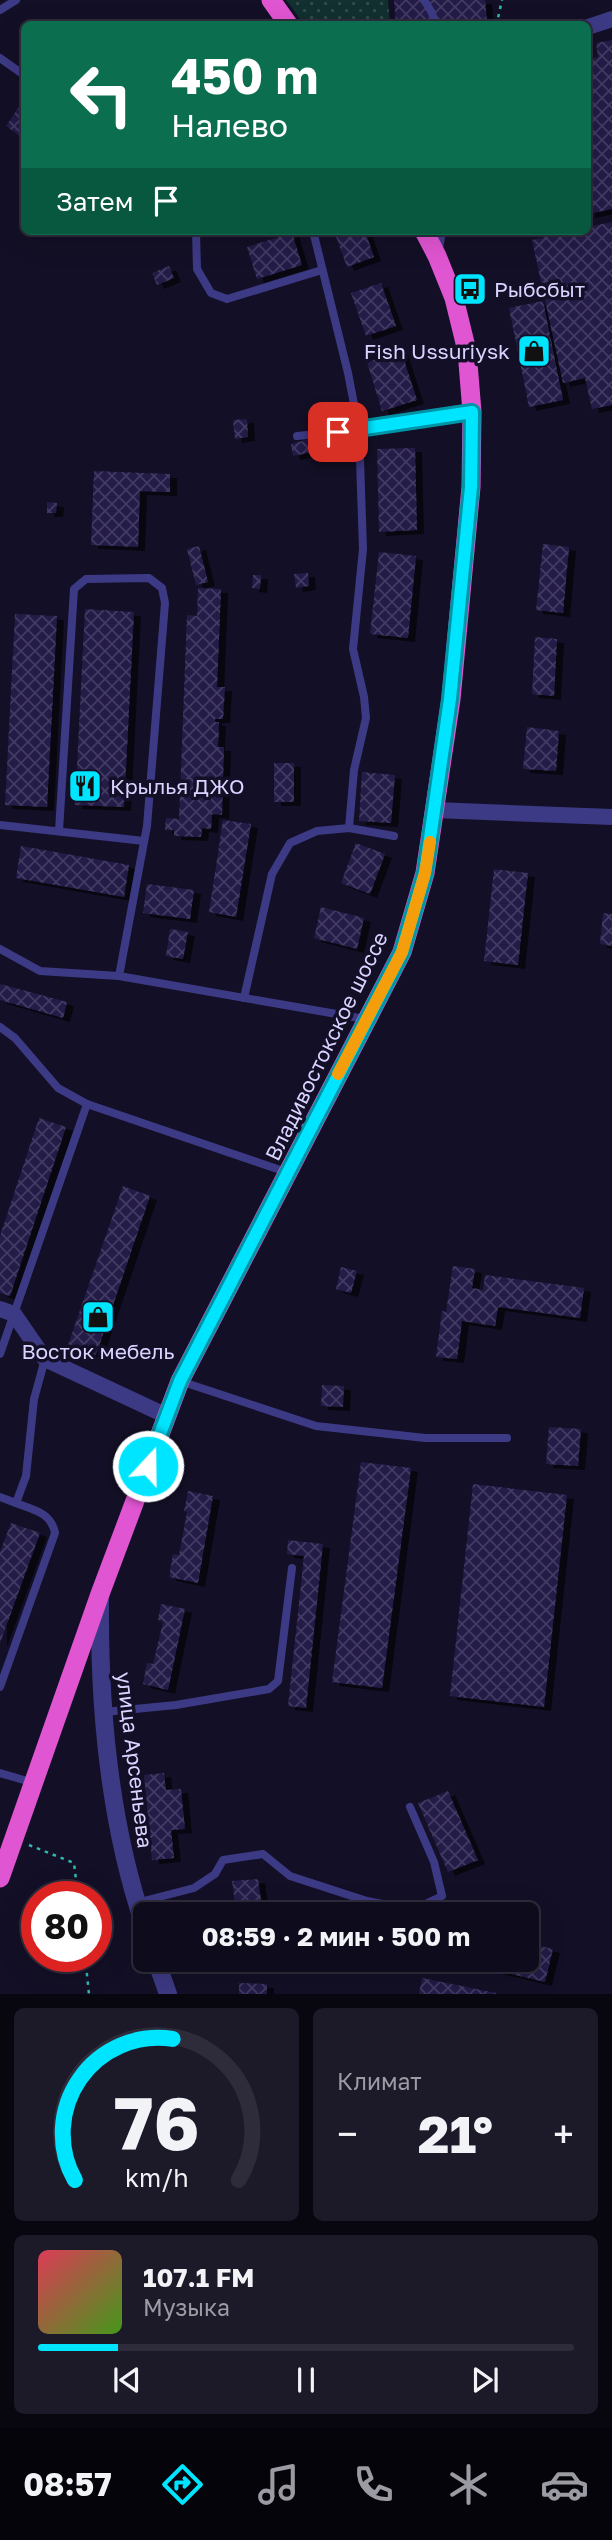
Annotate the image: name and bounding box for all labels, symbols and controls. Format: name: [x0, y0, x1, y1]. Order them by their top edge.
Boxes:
text: 450 m: [171, 46, 319, 105]
icon: left: [56, 49, 147, 140]
text: Налево: [171, 106, 288, 144]
icon: arrive: [147, 182, 185, 220]
text: Затем: [56, 186, 133, 217]
bus stop icon: Рыбсбыт: [451, 270, 489, 308]
place label: Рыбсбыт: [494, 276, 585, 302]
shop icon: Fish Ussuriysk: [515, 332, 553, 370]
place label: Fish Ussuriysk: [364, 338, 510, 364]
pin: [308, 402, 368, 462]
icon: arrive: [319, 413, 357, 451]
restaurant icon: Крылья ДЖО: [66, 767, 104, 805]
place label: Крылья ДЖО: [110, 773, 245, 799]
street label: Владивостокское шоссе: [259, 927, 393, 1165]
shop icon: Восток мебель: [79, 1298, 117, 1336]
place label: Восток мебель: [21, 1338, 175, 1364]
position arrow: [111, 1429, 185, 1503]
street label: улица Арсеньева: [111, 1670, 159, 1850]
speed limit sign: 80: [21, 1881, 112, 1972]
text: 08:59 · 2 мин · 500 m: [202, 1921, 470, 1952]
text: Климат: [337, 2067, 422, 2095]
text: 76: [114, 2080, 199, 2167]
text: 21°: [418, 2102, 493, 2164]
text: −: [337, 2111, 358, 2156]
text: +: [553, 2111, 574, 2156]
text: km/h: [125, 2162, 188, 2193]
text: 107.1 FM: [143, 2262, 254, 2293]
text: Музыка: [143, 2293, 230, 2321]
icon: previous: [108, 2361, 146, 2399]
icon: pause: [287, 2361, 325, 2399]
icon: next: [466, 2361, 504, 2399]
icon: directions: [158, 2460, 207, 2509]
icon: music: [254, 2460, 303, 2509]
icon: phone: [349, 2460, 398, 2509]
icon: climate: [444, 2460, 493, 2509]
icon: car: [540, 2460, 589, 2509]
text: 08:57: [23, 2465, 112, 2503]

